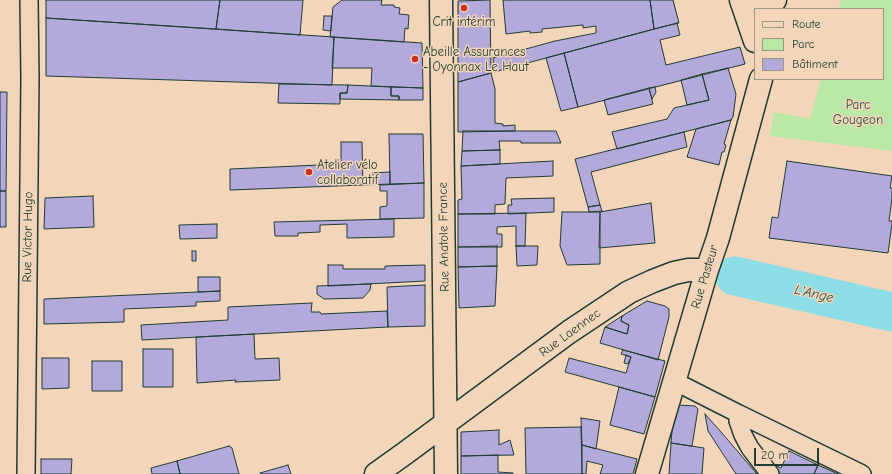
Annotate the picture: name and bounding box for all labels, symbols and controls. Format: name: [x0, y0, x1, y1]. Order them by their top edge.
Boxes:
marker: Crit intérim: [459, 3, 469, 13]
legend: [754, 8, 884, 80]
place label: Crit intérim: [432, 14, 496, 30]
text: Route: [792, 17, 821, 31]
text: Parc: [792, 37, 815, 51]
place label: Abeille Assurances - Oyonnax Le Haut: [423, 44, 529, 75]
marker: Abeille Assurances - Oyonnax Le Haut: [410, 54, 420, 64]
text: Bâtiment: [792, 57, 838, 71]
park label: Parc Gougeon: [833, 97, 883, 128]
place label: Atelier vélo collaboratif: [317, 157, 378, 188]
marker: Atelier vélo collaboratif: [304, 167, 314, 177]
street label: Rue Anatole France: [435, 182, 453, 292]
street label: Rue Victor Hugo: [19, 191, 37, 283]
street label: Rue Pasteur: [688, 243, 722, 311]
water label: L'Ange: [793, 281, 835, 307]
street label: Rue Laennec: [536, 306, 604, 360]
scale bar: [756, 440, 821, 466]
text: 20 m: [761, 448, 789, 462]

